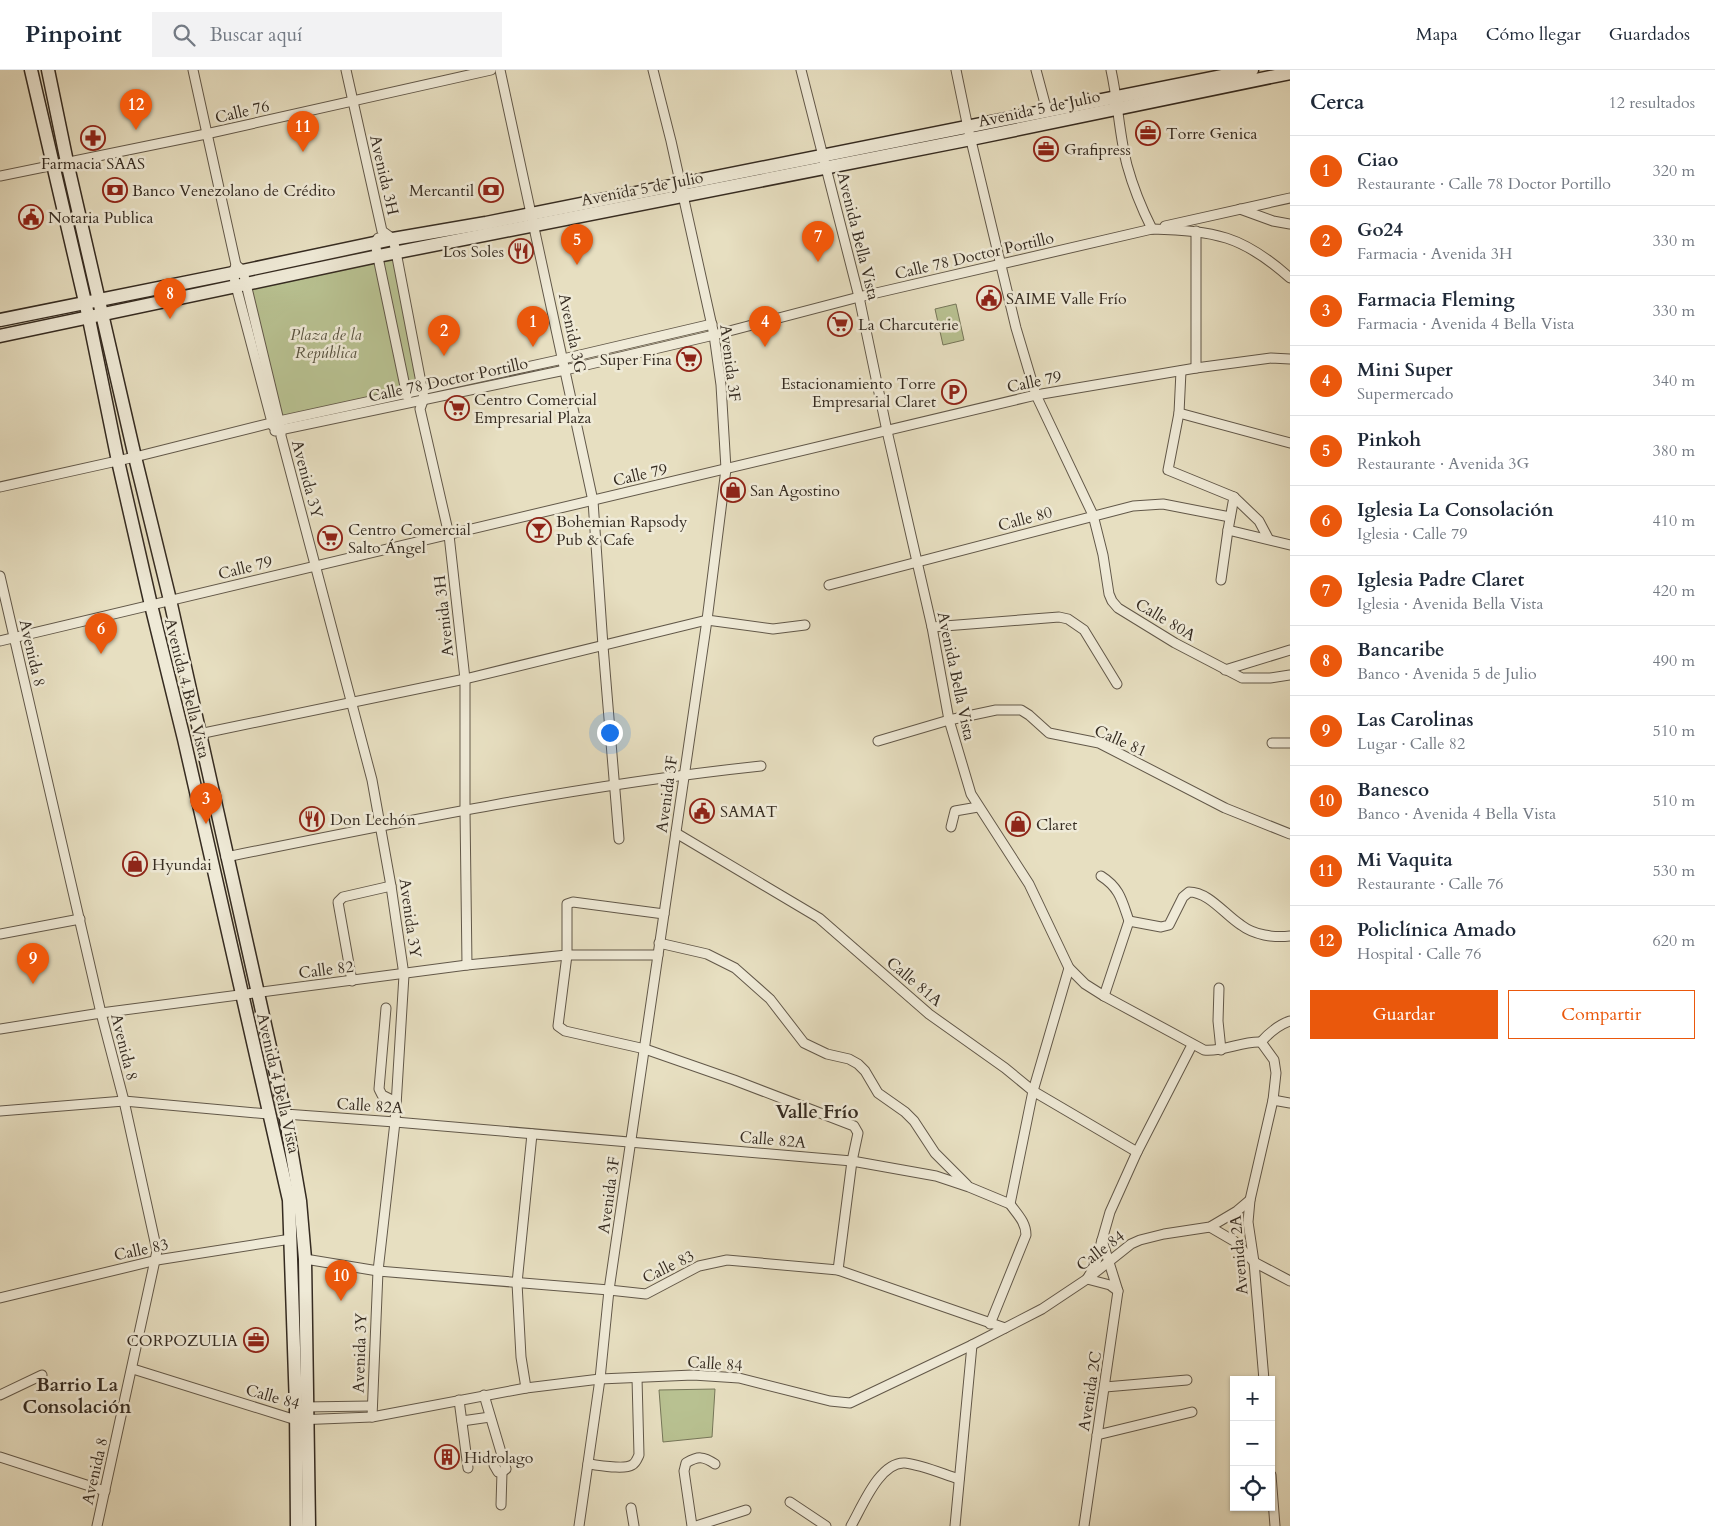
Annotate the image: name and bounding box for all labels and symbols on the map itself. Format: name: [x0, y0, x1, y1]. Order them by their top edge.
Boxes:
street label: Avenida 5 de Julio: [976, 85, 1103, 133]
pin: 12: [120, 89, 152, 130]
street label: Calle 76: [213, 95, 272, 129]
pin: 11: [287, 111, 319, 152]
office icon: Torre Genica: [1135, 120, 1161, 146]
place label: Torre Genica: [1166, 123, 1257, 145]
pharmacy icon: Farmacia SAAS: [80, 125, 106, 151]
street label: Avenida 3H: [364, 133, 404, 217]
office icon: Grafipress: [1033, 136, 1059, 162]
place label: Grafipress: [1064, 139, 1131, 161]
place label: Farmacia SAAS: [41, 153, 145, 175]
street label: Avenida 5 de Julio: [579, 166, 706, 212]
street label: Avenida Bella Vista: [831, 170, 885, 303]
bank icon: Banco Venezolano de Crédito: [102, 177, 128, 203]
bank icon: Mercantil: [478, 177, 504, 203]
place label: Banco Venezolano de Crédito: [132, 180, 336, 202]
place label: Mercantil: [409, 180, 474, 202]
public building icon: Notaria Publica: [18, 204, 44, 230]
place label: Notaria Publica: [48, 207, 154, 229]
pin: 7: [802, 221, 834, 262]
pin: 5: [561, 224, 593, 265]
street label: Calle 78 Doctor Portillo: [893, 227, 1056, 285]
restaurant icon: Los Soles: [508, 238, 534, 264]
place label: Los Soles: [443, 241, 504, 263]
pin: 8: [154, 278, 186, 319]
public building icon: SAIME Valle Frío: [976, 285, 1002, 311]
place label: SAIME Valle Frío: [1006, 288, 1127, 310]
street label: Avenida 3G: [553, 291, 591, 375]
pin: 1: [517, 306, 549, 347]
pin: 4: [749, 306, 781, 347]
supermarket icon: La Charcuterie: [827, 311, 853, 337]
place label: La Charcuterie: [858, 314, 959, 336]
pin: 2: [428, 315, 460, 356]
street label: Avenida 3F: [714, 323, 746, 403]
park label: Plaza de la República: [290, 324, 362, 364]
supermarket icon: Super Fina: [676, 346, 702, 372]
place label: Super Fina: [600, 349, 672, 371]
street label: Calle 78 Doctor Portillo: [366, 352, 530, 408]
street label: Calle 79: [1005, 365, 1064, 398]
place label: Estacionamiento Torre Empresarial Claret: [781, 373, 936, 413]
parking icon: Estacionamiento Torre Empresarial Claret: [941, 379, 967, 405]
place label: Centro Comercial Empresarial Plaza: [474, 389, 597, 429]
supermarket icon: Centro Comercial Empresarial Plaza: [444, 395, 470, 421]
street label: Avenida 3Y: [286, 438, 328, 521]
street label: Calle 79: [611, 458, 670, 492]
shop icon: San Agostino: [720, 477, 746, 503]
place label: San Agostino: [750, 480, 840, 502]
street label: Calle 80: [996, 501, 1055, 537]
place label: Bohemian Rapsody Pub & Cafe: [556, 511, 688, 551]
bar icon: Bohemian Rapsody Pub & Cafe: [526, 517, 552, 543]
place label: Centro Comercial Salto Ángel: [348, 519, 471, 559]
supermarket icon: Centro Comercial Salto Ángel: [317, 525, 343, 551]
street label: Calle 79: [216, 551, 275, 585]
street label: Avenida 3H: [429, 574, 459, 658]
street label: Calle 80A: [1131, 593, 1200, 647]
street label: Avenida Bella Vista: [932, 610, 980, 743]
pin: 6: [85, 613, 117, 654]
street label: Avenida 4 Bella Vista: [159, 616, 215, 761]
street label: Avenida 8: [14, 617, 50, 689]
your location: [597, 720, 623, 746]
street label: Calle 81: [1091, 720, 1150, 762]
street label: Avenida 3F: [651, 754, 683, 834]
pin: 3: [190, 783, 222, 824]
public building icon: SAMAT: [689, 798, 715, 824]
place label: SAMAT: [720, 801, 778, 823]
restaurant icon: Don Lechón: [299, 806, 325, 832]
place label: Don Lechón: [330, 809, 416, 831]
shop icon: Claret: [1005, 811, 1031, 837]
place label: Claret: [1036, 814, 1077, 836]
shop icon: Hyundai: [122, 851, 148, 877]
place label: Hyundai: [152, 854, 212, 876]
street label: Avenida 3Y: [394, 877, 426, 959]
pin: 9: [17, 943, 49, 984]
street label: Calle 81A: [882, 952, 947, 1012]
street label: Calle 82: [297, 956, 355, 984]
street label: Avenida 8: [105, 1011, 143, 1083]
street label: Avenida 4 Bella Vista: [251, 1011, 305, 1156]
street label: Calle 82A: [336, 1093, 405, 1119]
district label: Valle Frío: [775, 1099, 859, 1125]
street label: Calle 82A: [739, 1126, 808, 1154]
street label: Avenida 3F: [593, 1155, 625, 1235]
street label: Avenida 2A: [1225, 1214, 1253, 1296]
street label: Calle 84: [1072, 1225, 1129, 1276]
street label: Calle 83: [112, 1233, 171, 1266]
street label: Calle 83: [639, 1245, 698, 1289]
pin: 10: [325, 1260, 357, 1301]
street label: Avenida 3Y: [348, 1313, 372, 1393]
office icon: CORPOZULIA: [243, 1327, 269, 1353]
place label: CORPOZULIA: [127, 1330, 239, 1352]
street label: Avenida 2C: [1073, 1350, 1107, 1433]
street label: Calle 84: [687, 1351, 743, 1377]
district label: Barrio La Consolación: [23, 1372, 132, 1420]
street label: Calle 84: [243, 1379, 302, 1415]
street label: Avenida 8: [77, 1435, 113, 1507]
building icon: Hidrolago: [434, 1444, 460, 1470]
place label: Hidrolago: [464, 1447, 534, 1469]

